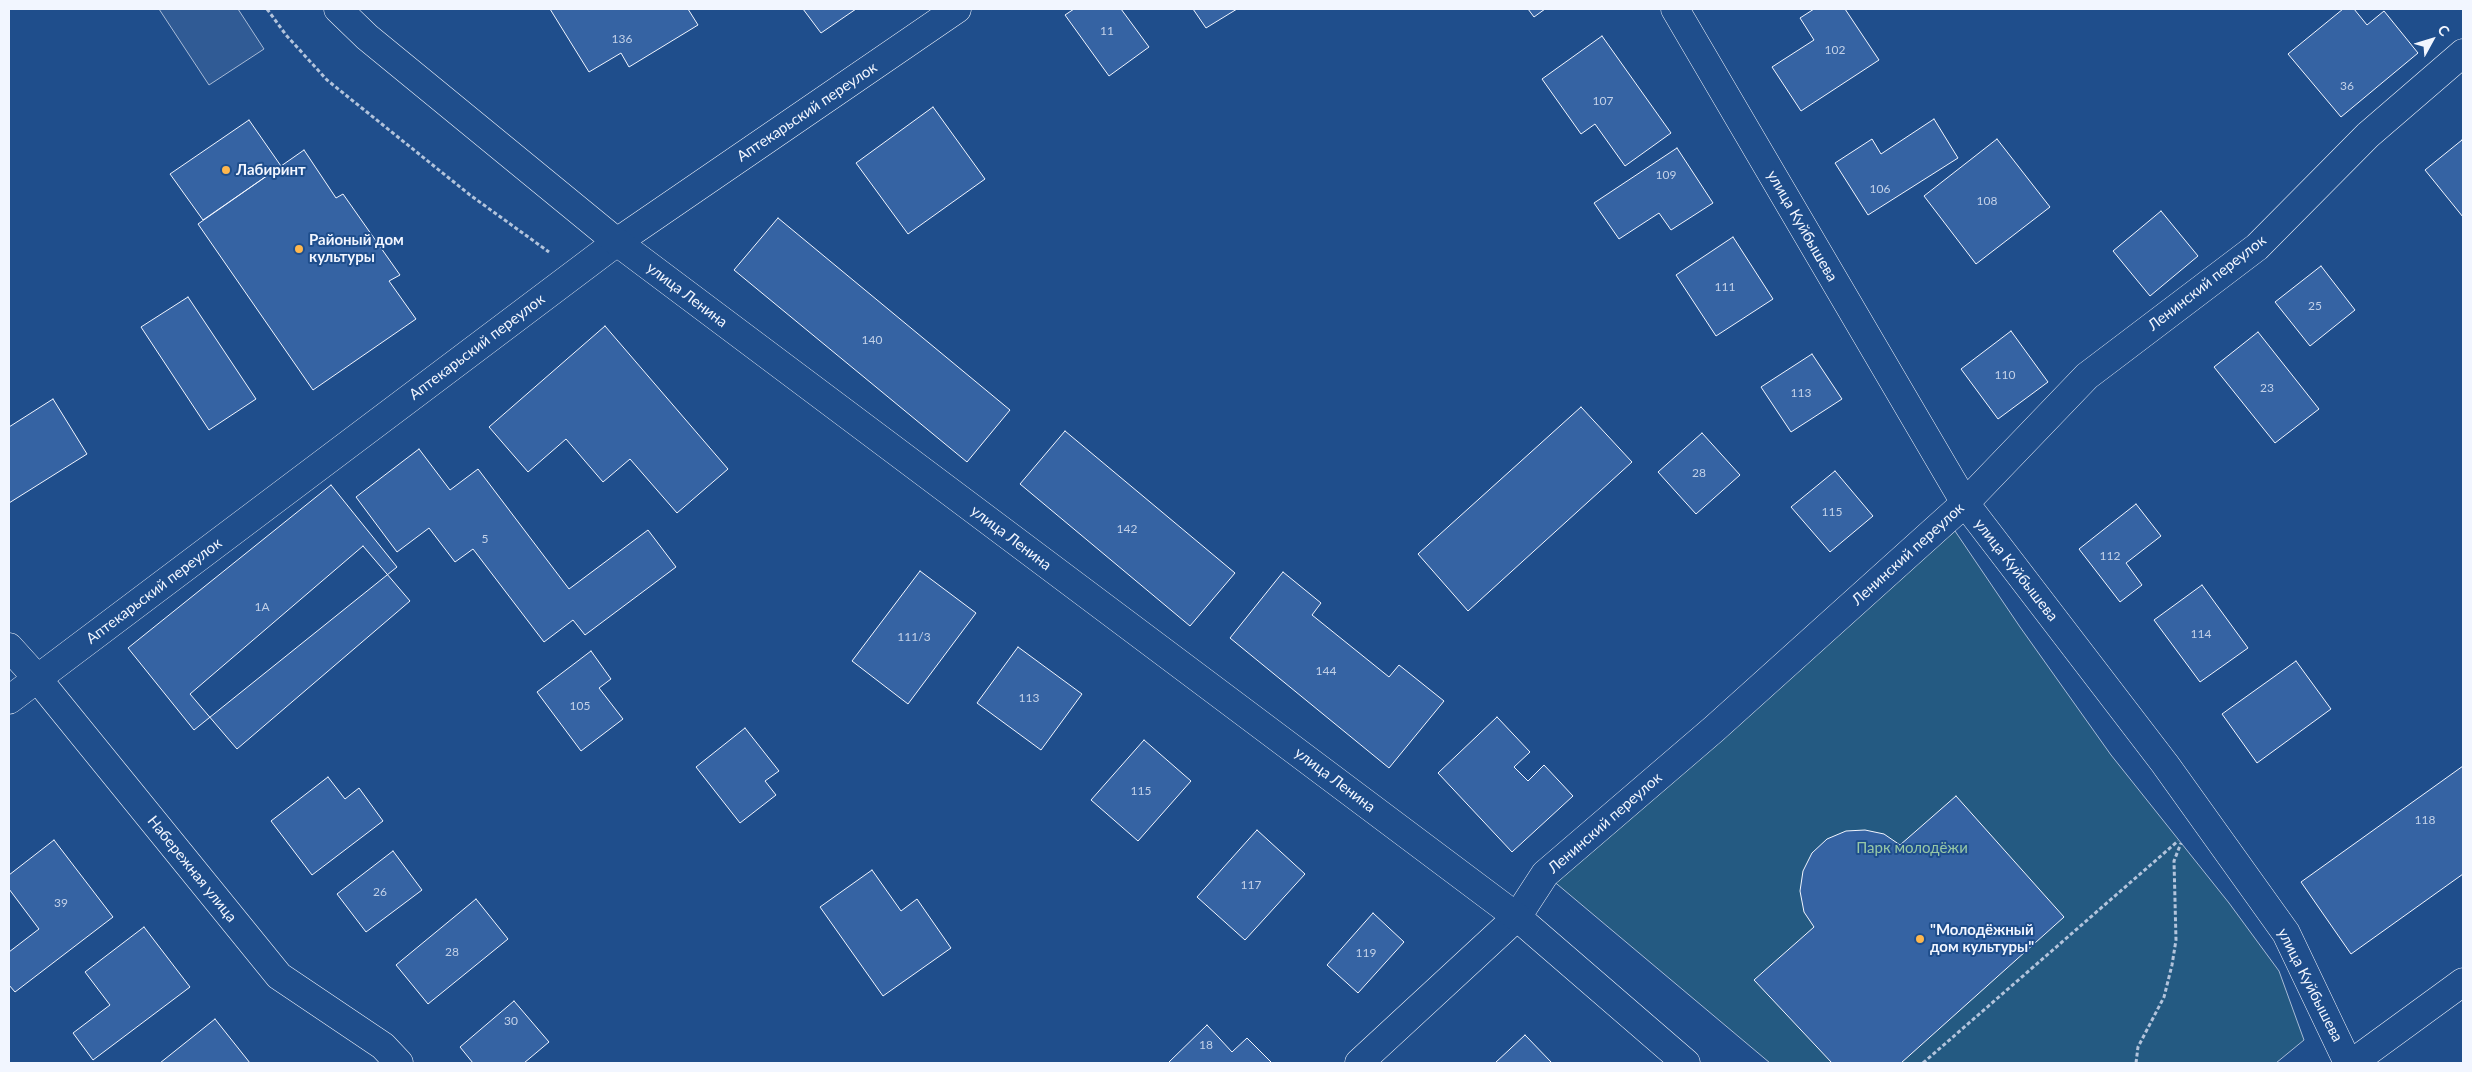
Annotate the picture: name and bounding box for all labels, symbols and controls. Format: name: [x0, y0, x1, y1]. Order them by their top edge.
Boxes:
north arrow: [2407, 15, 2457, 65]
text: С: [2435, 21, 2454, 39]
house number: 11: [1100, 24, 1114, 38]
house number: 136: [612, 32, 632, 46]
house number: 102: [1825, 43, 1845, 57]
street label: Аптекарьский переулок: [734, 58, 880, 166]
house number: 36: [2340, 79, 2354, 93]
house number: 107: [1593, 94, 1613, 108]
place label: Лабиринт: [236, 161, 306, 179]
marker: Лабиринт: [220, 164, 232, 176]
street label: улица Куйбышева: [1763, 167, 1841, 285]
house number: 109: [1656, 168, 1676, 182]
house number: 106: [1870, 182, 1890, 196]
house number: 108: [1977, 194, 1997, 208]
place label: Районый дом культуры: [309, 231, 404, 266]
street label: Ленинский переулок: [2144, 231, 2270, 335]
marker: Районый дом культуры: [293, 243, 305, 255]
street label: улица Ленина: [643, 259, 731, 331]
house number: 111: [1715, 280, 1735, 294]
street label: Аптекарьский переулок: [406, 290, 548, 404]
house number: 25: [2308, 299, 2322, 313]
house number: 140: [862, 333, 882, 347]
house number: 110: [1995, 368, 2015, 382]
house number: 23: [2260, 381, 2274, 395]
house number: 113: [1791, 386, 1811, 400]
house number: 28: [1692, 466, 1706, 480]
street label: Ленинский переулок: [1848, 499, 1968, 609]
street label: улица Ленина: [967, 502, 1055, 574]
house number: 115: [1822, 505, 1842, 519]
street label: улица Куйбышева: [1970, 515, 2062, 625]
house number: 142: [1117, 522, 1137, 536]
house number: 5: [482, 532, 488, 546]
street label: Аптекарьский переулок: [83, 534, 225, 648]
house number: 112: [2100, 549, 2120, 563]
house number: 1А: [254, 600, 270, 614]
house number: 114: [2191, 627, 2211, 641]
house number: 111/3: [897, 630, 931, 644]
house number: 144: [1316, 664, 1336, 678]
house number: 113: [1019, 691, 1039, 705]
house number: 105: [570, 699, 590, 713]
street label: улица Ленина: [1291, 744, 1379, 816]
street label: Ленинский переулок: [1544, 769, 1666, 877]
house number: 115: [1131, 784, 1151, 798]
street label: Набережная улица: [144, 812, 240, 926]
house number: 118: [2415, 813, 2435, 827]
park label: Парк молодёжи: [1856, 839, 1968, 857]
house number: 117: [1241, 878, 1261, 892]
house number: 26: [373, 885, 387, 899]
house number: 39: [54, 896, 68, 910]
place label: "Молодёжный дом культуры": [1930, 921, 2034, 956]
street label: улица Куйбышева: [2274, 925, 2346, 1045]
marker: "Молодёжный дом культуры": [1914, 933, 1926, 945]
house number: 28: [445, 945, 459, 959]
house number: 119: [1356, 946, 1376, 960]
house number: 30: [504, 1014, 518, 1028]
house number: 18: [1199, 1038, 1213, 1052]

